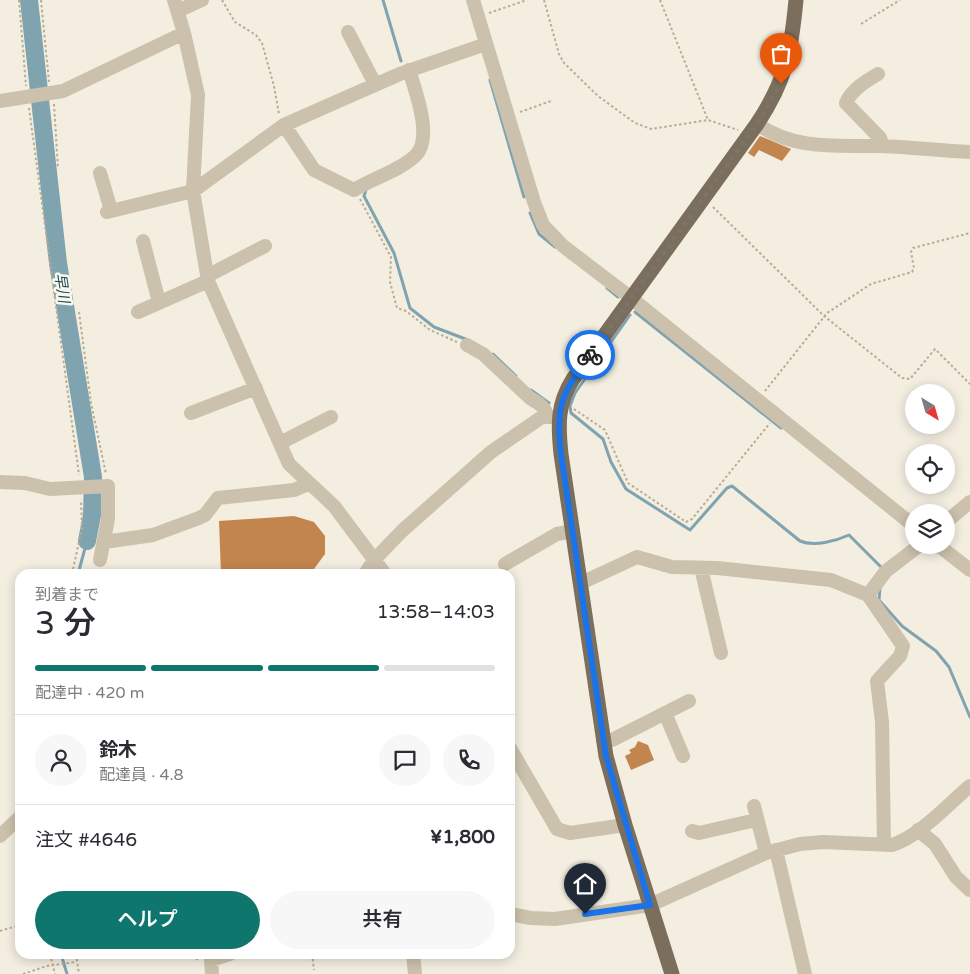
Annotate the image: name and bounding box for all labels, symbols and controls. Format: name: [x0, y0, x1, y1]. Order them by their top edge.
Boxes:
pin: [760, 33, 802, 84]
icon: bag: [767, 40, 795, 68]
water label: 早川: [51, 272, 74, 306]
courier: [565, 330, 615, 380]
icon: bike: [576, 341, 604, 369]
north arrow: [905, 384, 955, 434]
map controls: [905, 384, 955, 554]
button: locate: [905, 444, 955, 494]
button: layers: [905, 504, 955, 554]
text: 到着まで: [35, 585, 99, 605]
text: 13:58–14:03: [377, 601, 495, 623]
text: 3 分: [35, 605, 95, 643]
text: 配達中 · 420 m: [35, 683, 144, 703]
button: person: [35, 734, 87, 786]
button: chat: [379, 734, 431, 786]
button: phone: [443, 734, 495, 786]
text: 鈴木: [99, 739, 137, 761]
text: 配達員 · 4.8: [99, 765, 184, 785]
text: ¥1,800: [430, 826, 495, 848]
text: 注文 #4646: [35, 829, 137, 851]
pin: [564, 863, 606, 914]
icon: home: [571, 870, 599, 898]
button: ヘルプ: [35, 891, 260, 949]
button: 共有: [270, 891, 495, 949]

